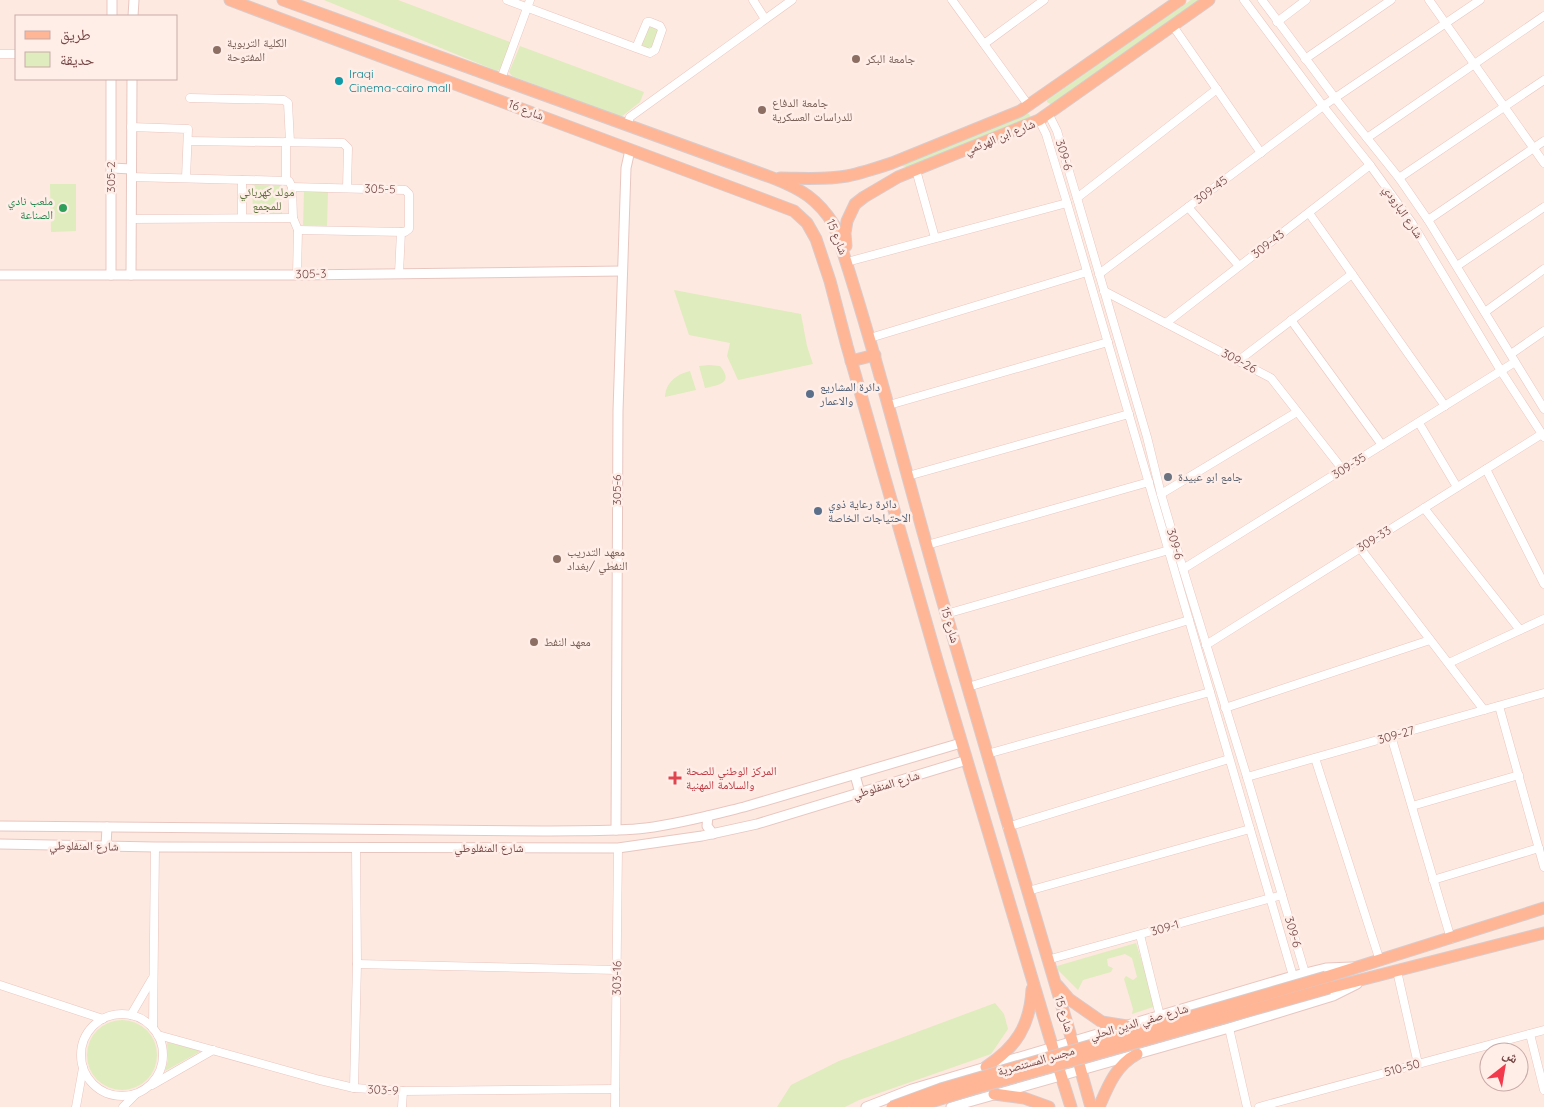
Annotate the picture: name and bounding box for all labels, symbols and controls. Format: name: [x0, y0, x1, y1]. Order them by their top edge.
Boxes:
legend: [15, 15, 178, 80]
text: طريق: [60, 25, 91, 45]
place label: الكلية التربوية المفتوحة: [227, 35, 287, 64]
marker: الكلية التربوية المفتوحة: [211, 44, 223, 56]
text: حديقة: [60, 50, 95, 69]
place label: جامعة البكر: [865, 51, 915, 66]
marker: جامعة البكر: [850, 53, 862, 65]
place label: Iraqi Cinema-cairo mall: [349, 66, 451, 95]
marker: Iraqi Cinema-cairo mall: [333, 75, 345, 87]
place label: جامعة الدفاع للدراسات العسكرية: [772, 95, 852, 124]
street label: شارع 16: [506, 96, 546, 124]
marker: جامعة الدفاع للدراسات العسكرية: [756, 104, 768, 116]
street label: شارع ابن الهرثمي: [962, 116, 1038, 160]
street label: 309-6: [1053, 138, 1076, 173]
street label: 305-2: [103, 161, 118, 193]
street label: 309-45: [1191, 172, 1230, 207]
street label: 305-5: [364, 180, 396, 197]
street label: شارع البارودي: [1378, 182, 1427, 243]
park label: مولد كهربائي للمجمع: [240, 184, 294, 213]
place label: ملعب نادي الصناعة: [8, 193, 53, 222]
marker: ملعب نادي الصناعة: [57, 202, 69, 214]
street label: شارع 15: [823, 217, 851, 257]
street label: 309-43: [1248, 226, 1287, 261]
street label: 305-3: [295, 266, 327, 281]
street label: 309-26: [1219, 345, 1260, 376]
place label: دائرة المشاريع والاعمار: [819, 379, 880, 408]
marker: دائرة المشاريع والاعمار: [804, 388, 816, 400]
street label: 309-35: [1329, 449, 1369, 482]
place label: جامع ابو عبيدة: [1178, 469, 1243, 484]
marker: جامع ابو عبيدة: [1162, 471, 1174, 483]
street label: 305-6: [609, 474, 624, 506]
place label: دائرة رعاية ذوي الاحتياجات الخاصة: [828, 496, 911, 525]
marker: دائرة رعاية ذوي الاحتياجات الخاصة: [812, 505, 824, 517]
street label: 309-33: [1354, 522, 1394, 555]
street label: 309-6: [1164, 527, 1187, 561]
place label: معهد التدريب النفطي /بغداد: [567, 544, 628, 576]
marker: معهد التدريب النفطي /بغداد: [551, 553, 563, 565]
street label: شارع 15: [937, 605, 963, 645]
place label: معهد النفط: [544, 634, 591, 649]
marker: معهد النفط: [528, 636, 540, 648]
street label: 309-27: [1376, 722, 1416, 747]
place label: المركز الوطني للصحة والسلامة المهنية: [686, 763, 777, 792]
street label: شارع المنفلوطي: [851, 767, 922, 805]
marker: المركز الوطني للصحة والسلامة المهنية: [668, 771, 682, 785]
street label: شارع المنفلوطي: [49, 837, 119, 857]
street label: شارع المنفلوطي: [454, 840, 524, 858]
street label: 309-6: [1282, 915, 1305, 949]
street label: 309-1: [1149, 916, 1181, 939]
street label: 303-16: [609, 960, 624, 995]
street label: شارع 15: [1051, 994, 1077, 1034]
street label: شارع صفي الدين الحلي: [1088, 1000, 1191, 1046]
street label: مجسر المستنصرية: [996, 1042, 1076, 1079]
north arrow: [1479, 1042, 1529, 1092]
text: ش: [1500, 1044, 1522, 1067]
street label: 510-50: [1382, 1056, 1421, 1079]
street label: 303-9: [367, 1081, 399, 1098]

